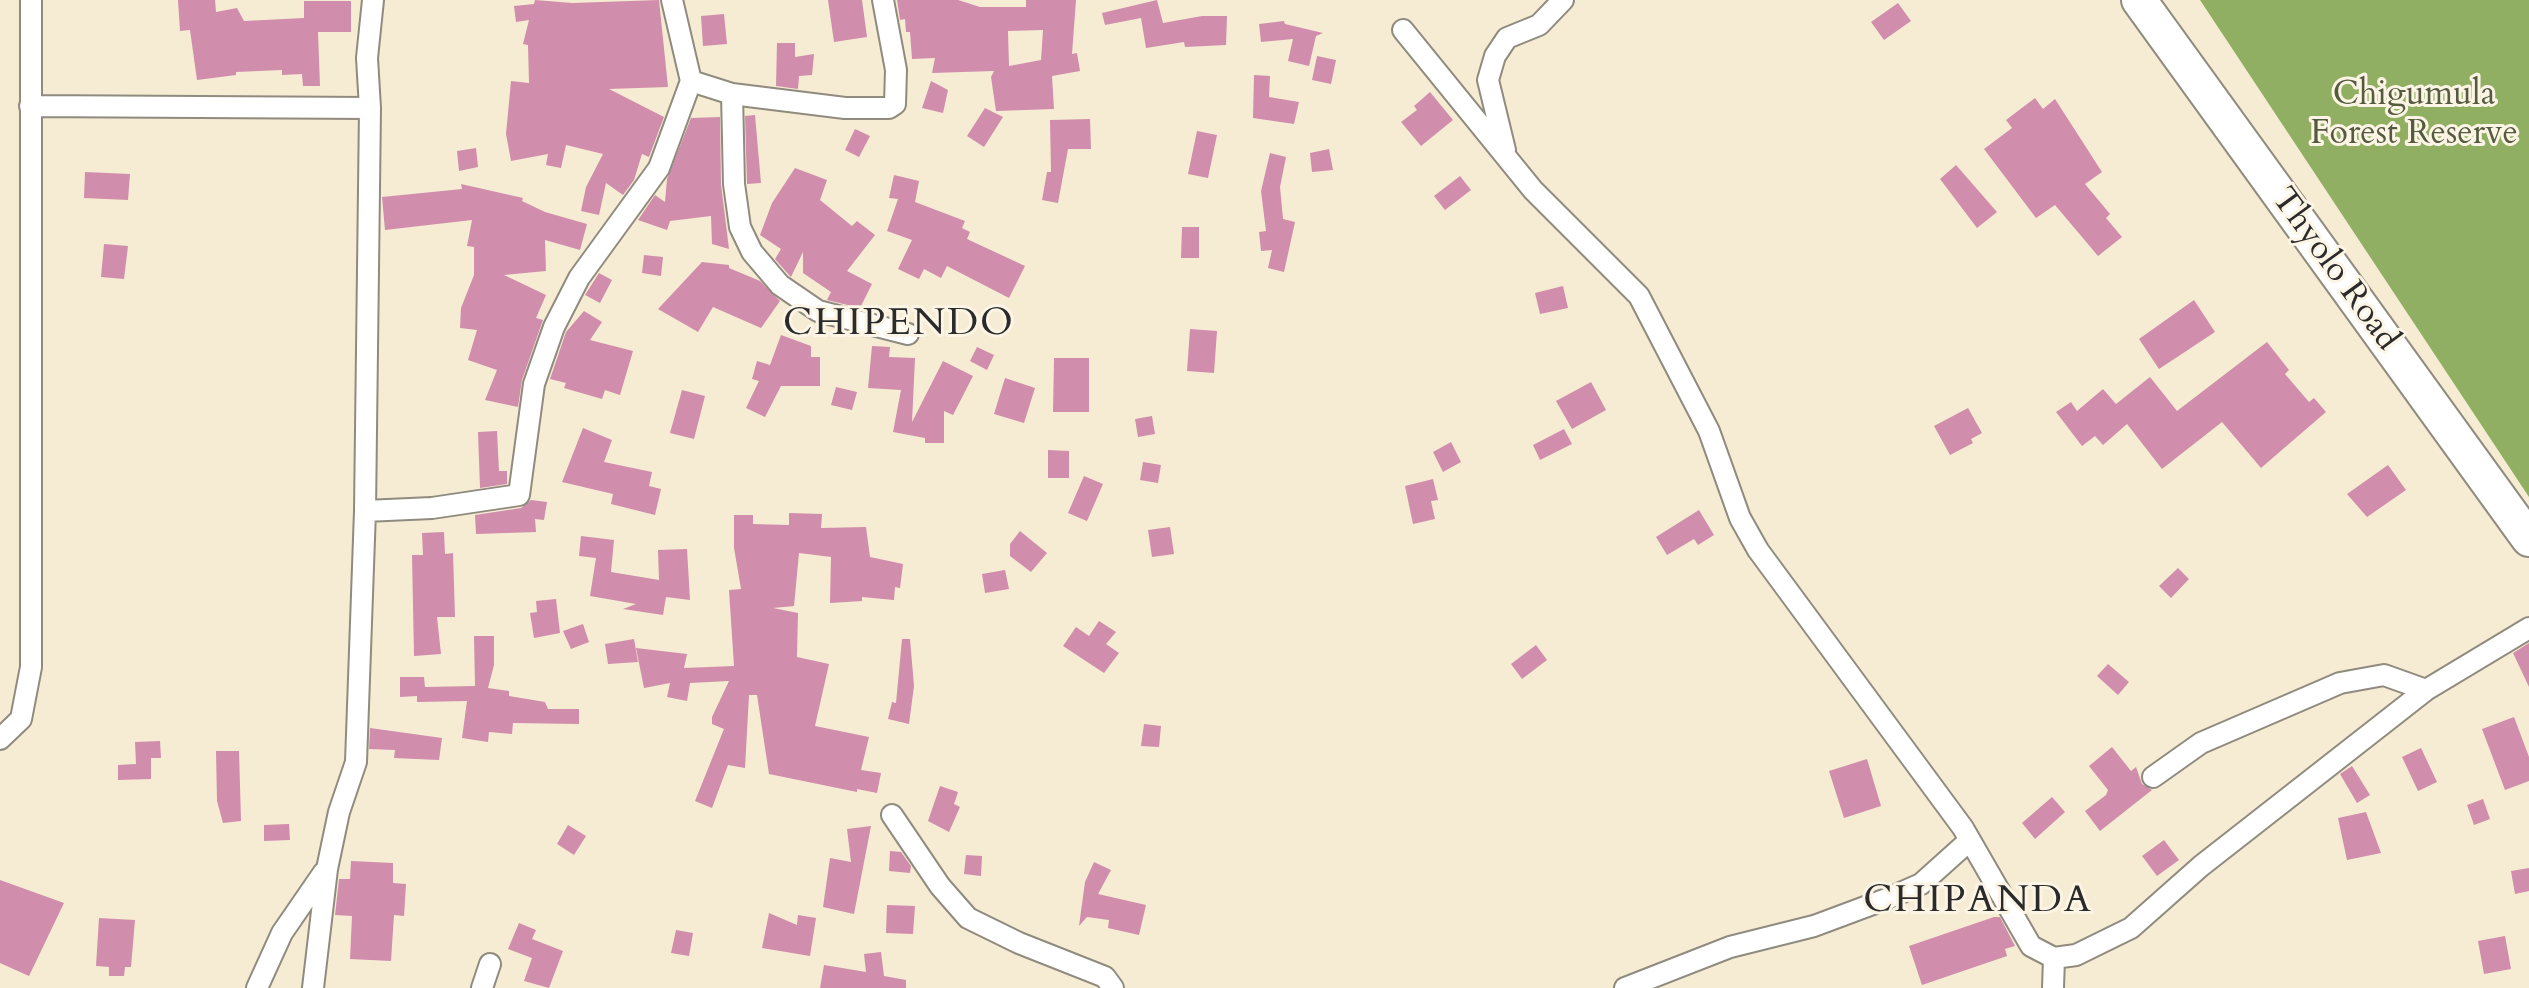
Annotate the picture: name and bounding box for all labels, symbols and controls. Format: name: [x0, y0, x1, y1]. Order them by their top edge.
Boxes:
park label: Chigumula Forest Reserve: [2310, 76, 2518, 156]
street label: Thyolo Road: [2261, 181, 2407, 359]
district label: CHIPENDO: [783, 302, 1015, 348]
district label: CHIPANDA: [1863, 879, 2093, 925]

